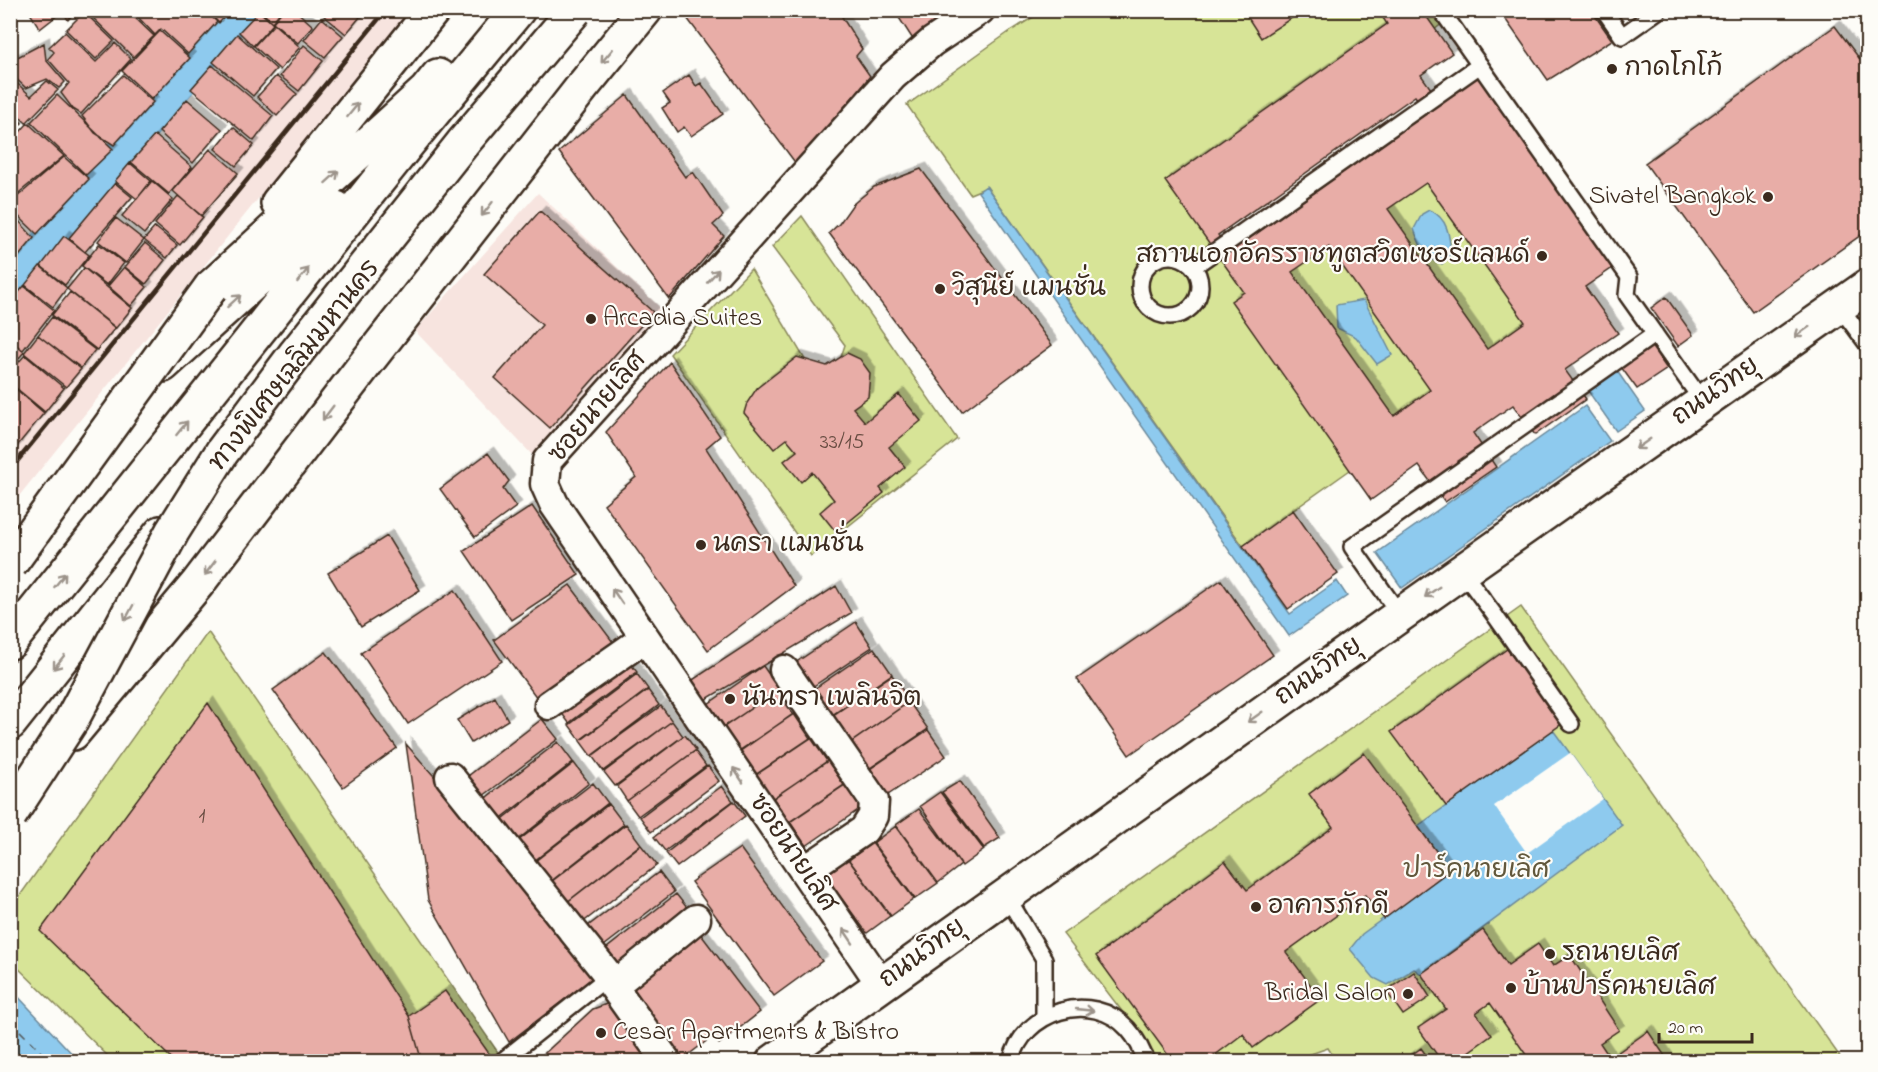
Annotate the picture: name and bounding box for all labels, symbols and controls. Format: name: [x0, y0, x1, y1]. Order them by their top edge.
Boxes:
one-way arrow: [601, 47, 614, 63]
place label: กาดโกโก้: [1624, 50, 1723, 88]
marker: กาดโกโก้: [1605, 62, 1619, 76]
one-way arrow: [346, 102, 359, 118]
one-way arrow: [324, 170, 339, 184]
place label: Sivatel Bangkok: [1589, 178, 1757, 216]
marker: Sivatel Bangkok: [1761, 190, 1775, 204]
one-way arrow: [480, 200, 493, 216]
place label: สถานเอกอัครราชทูตสวิตเซอร์แลนด์: [1136, 237, 1530, 275]
marker: สถานเอกอัครราชทูตสวิตเซอร์แลนด์: [1535, 249, 1549, 263]
street label: ทางพิเศษเฉลิมมหานคร: [200, 252, 390, 480]
place label: วิสุนีย์ แมนชั่น: [952, 263, 1107, 308]
one-way arrow: [297, 267, 310, 283]
one-way arrow: [706, 269, 720, 284]
marker: วิสุนีย์ แมนชั่น: [933, 282, 947, 296]
one-way arrow: [226, 294, 241, 308]
place label: Arcadia Suites: [603, 300, 762, 338]
marker: Arcadia Suites: [584, 312, 598, 326]
one-way arrow: [1795, 326, 1811, 338]
street label: ซอยนายเลิศ: [540, 343, 657, 472]
street label: ถนนวิทยุ: [1664, 348, 1768, 436]
one-way arrow: [322, 405, 335, 421]
one-way arrow: [175, 420, 188, 436]
house number: 33/15: [820, 427, 864, 459]
one-way arrow: [1635, 438, 1651, 450]
place label: นครา แมนชั่น: [713, 519, 864, 564]
marker: นครา แมนชั่น: [694, 538, 708, 552]
one-way arrow: [203, 560, 216, 576]
one-way arrow: [54, 572, 67, 588]
one-way arrow: [1424, 586, 1440, 598]
one-way arrow: [610, 588, 623, 605]
one-way arrow: [123, 604, 135, 621]
street label: ถนนวิทยุ: [1267, 628, 1371, 716]
one-way arrow: [53, 654, 66, 670]
place label: นันทรา เพลินจิต: [742, 680, 922, 718]
marker: นันทรา เพลินจิต: [723, 692, 737, 706]
one-way arrow: [1248, 711, 1264, 723]
one-way arrow: [732, 767, 744, 783]
street label: ซอยนายเลิศ: [738, 786, 846, 921]
house number: 1: [199, 801, 206, 833]
park label: ปาร์คนายเลิศ: [1403, 852, 1550, 890]
place label: อาคารภักดี: [1268, 888, 1389, 926]
marker: อาคารภักดี: [1249, 900, 1263, 914]
street label: ถนนวิทยุ: [872, 909, 974, 999]
one-way arrow: [842, 928, 854, 944]
place label: รถนายเลิศ: [1562, 935, 1680, 973]
marker: รถนายเลิศ: [1543, 947, 1557, 961]
place label: บ้านปาร์คนายเลิศ: [1523, 969, 1716, 1007]
place label: Bridal Salon: [1264, 975, 1396, 1013]
marker: บ้านปาร์คนายเลิศ: [1504, 981, 1518, 995]
marker: Bridal Salon: [1401, 987, 1415, 1001]
one-way arrow: [1075, 1005, 1094, 1016]
scale bar: [1659, 1006, 1752, 1044]
place label: Cesar Apartments & Bistro: [613, 1014, 899, 1052]
text: 20 m: [1668, 1016, 1703, 1042]
marker: Cesar Apartments & Bistro: [594, 1026, 608, 1040]

